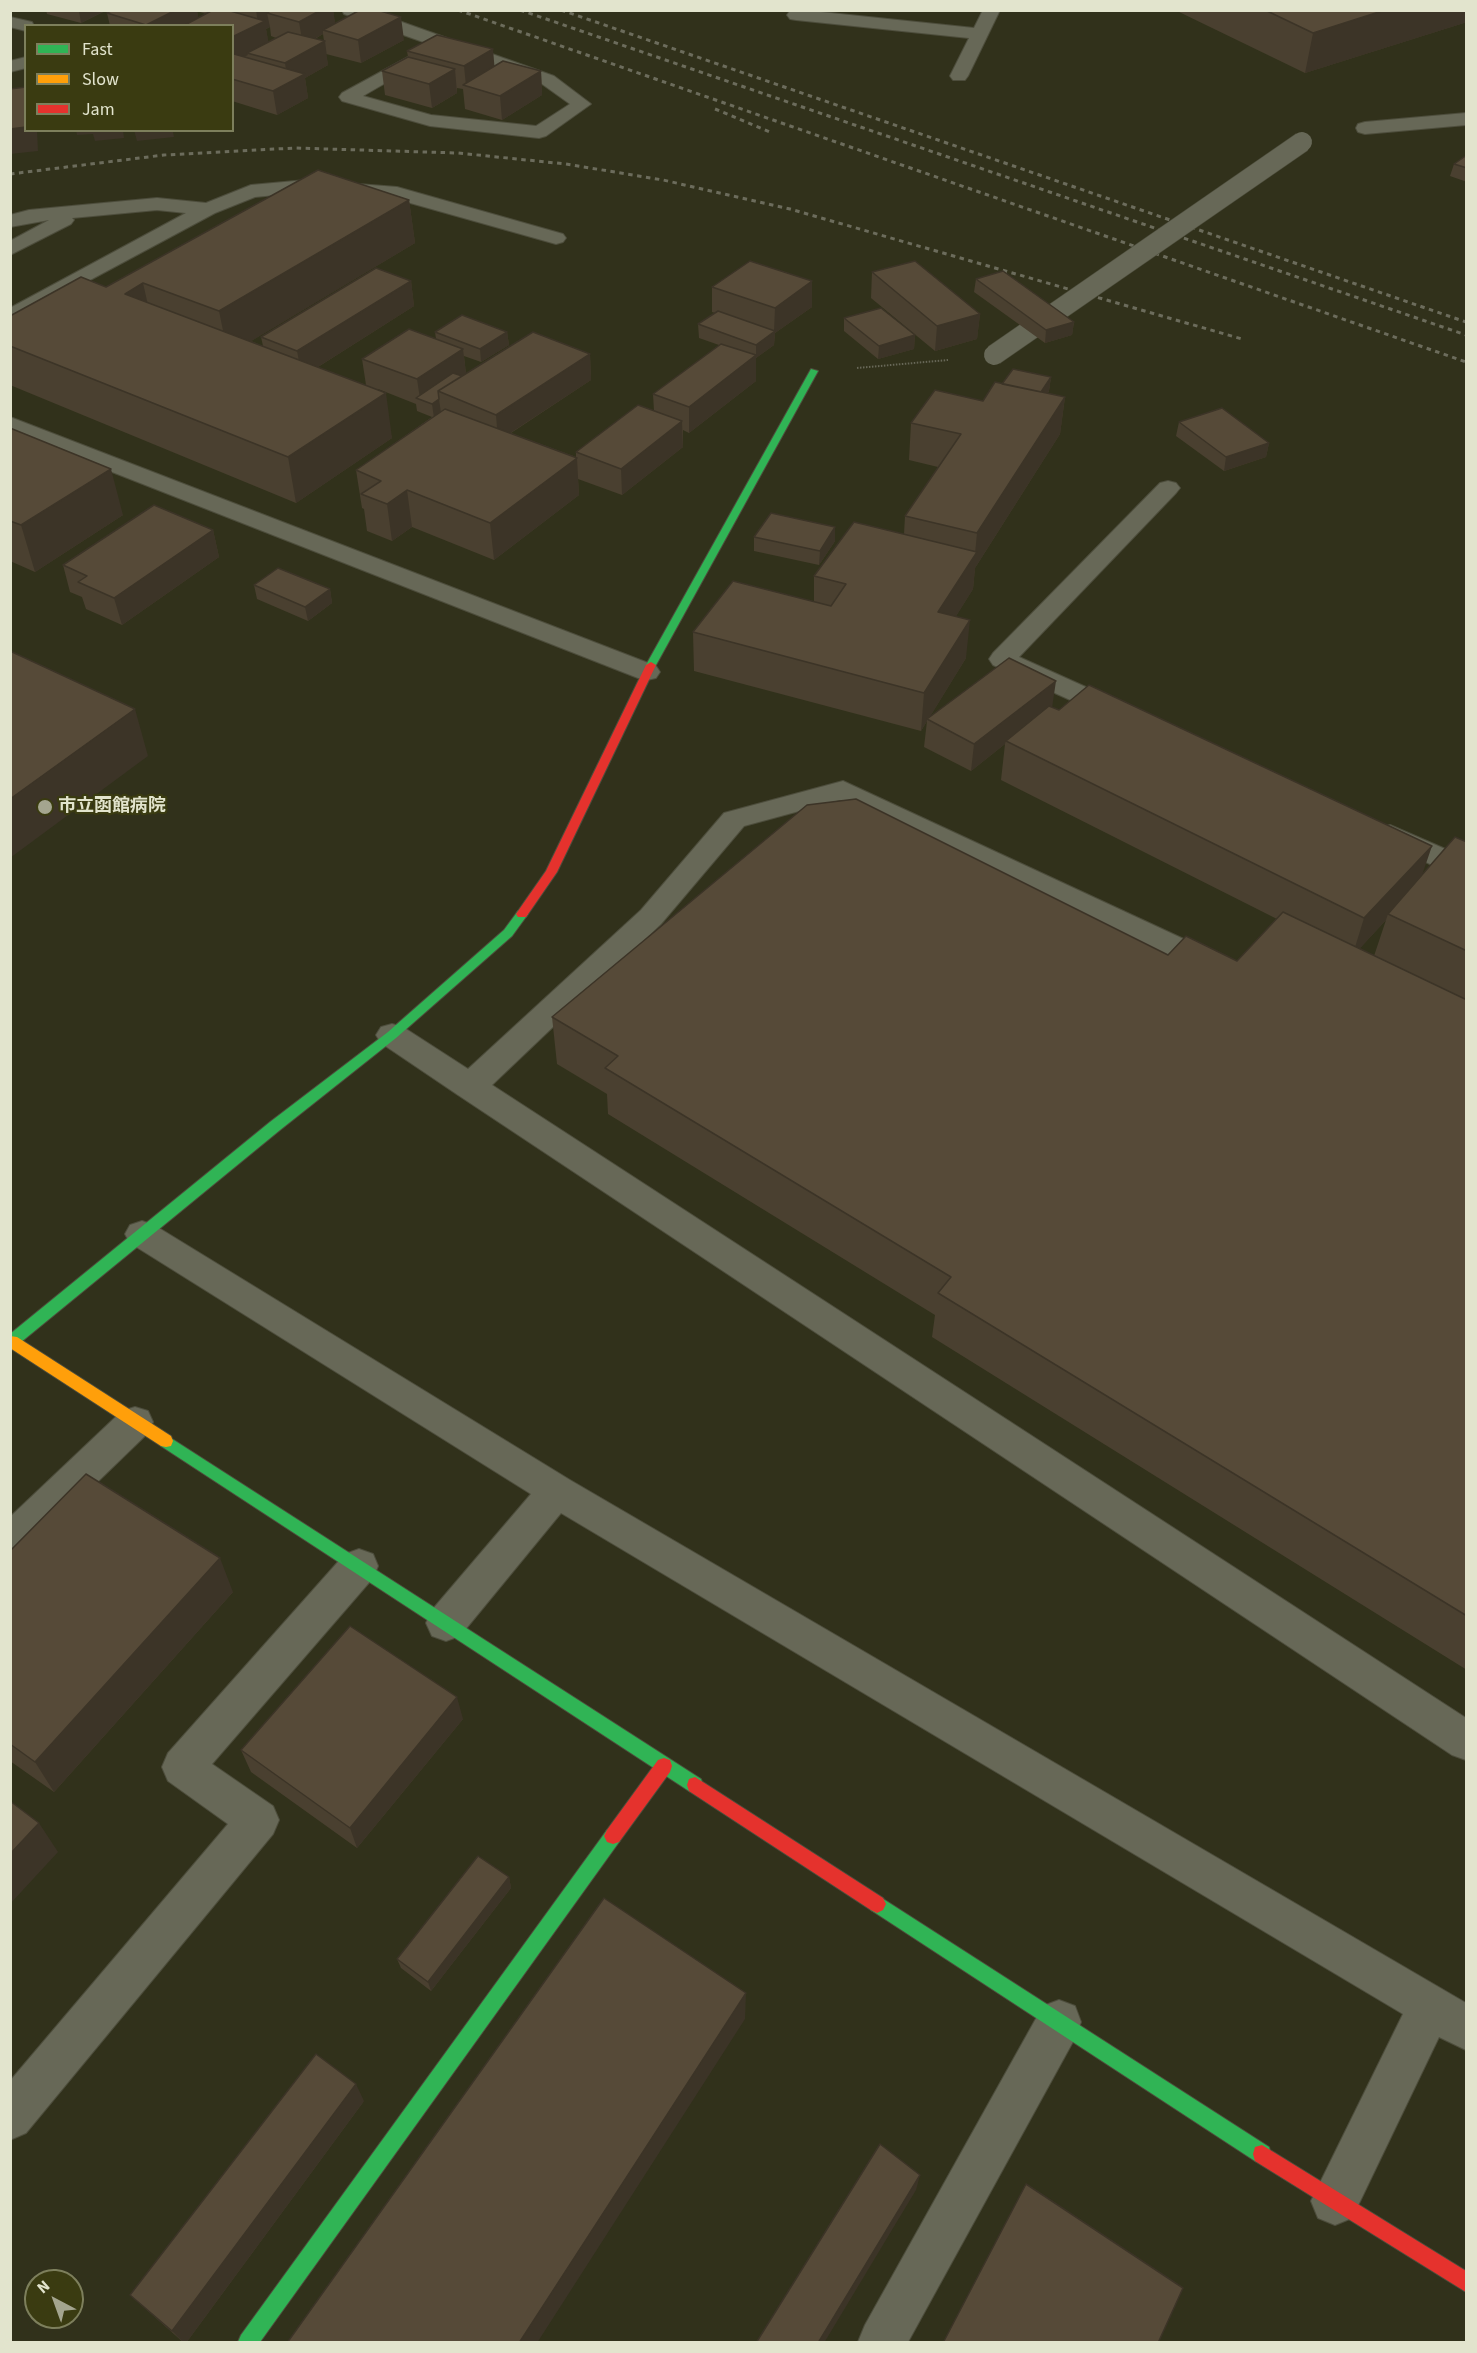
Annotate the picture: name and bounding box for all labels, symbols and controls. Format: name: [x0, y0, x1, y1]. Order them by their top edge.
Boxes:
legend: [24, 24, 234, 132]
text: Fast: [82, 37, 113, 62]
text: Slow: [82, 67, 119, 92]
text: Jam: [82, 97, 115, 122]
place label: 市立函館病院: [58, 796, 166, 818]
marker: 市立函館病院: [36, 798, 54, 816]
north arrow: [24, 2269, 84, 2329]
text: N: [32, 2275, 55, 2299]

